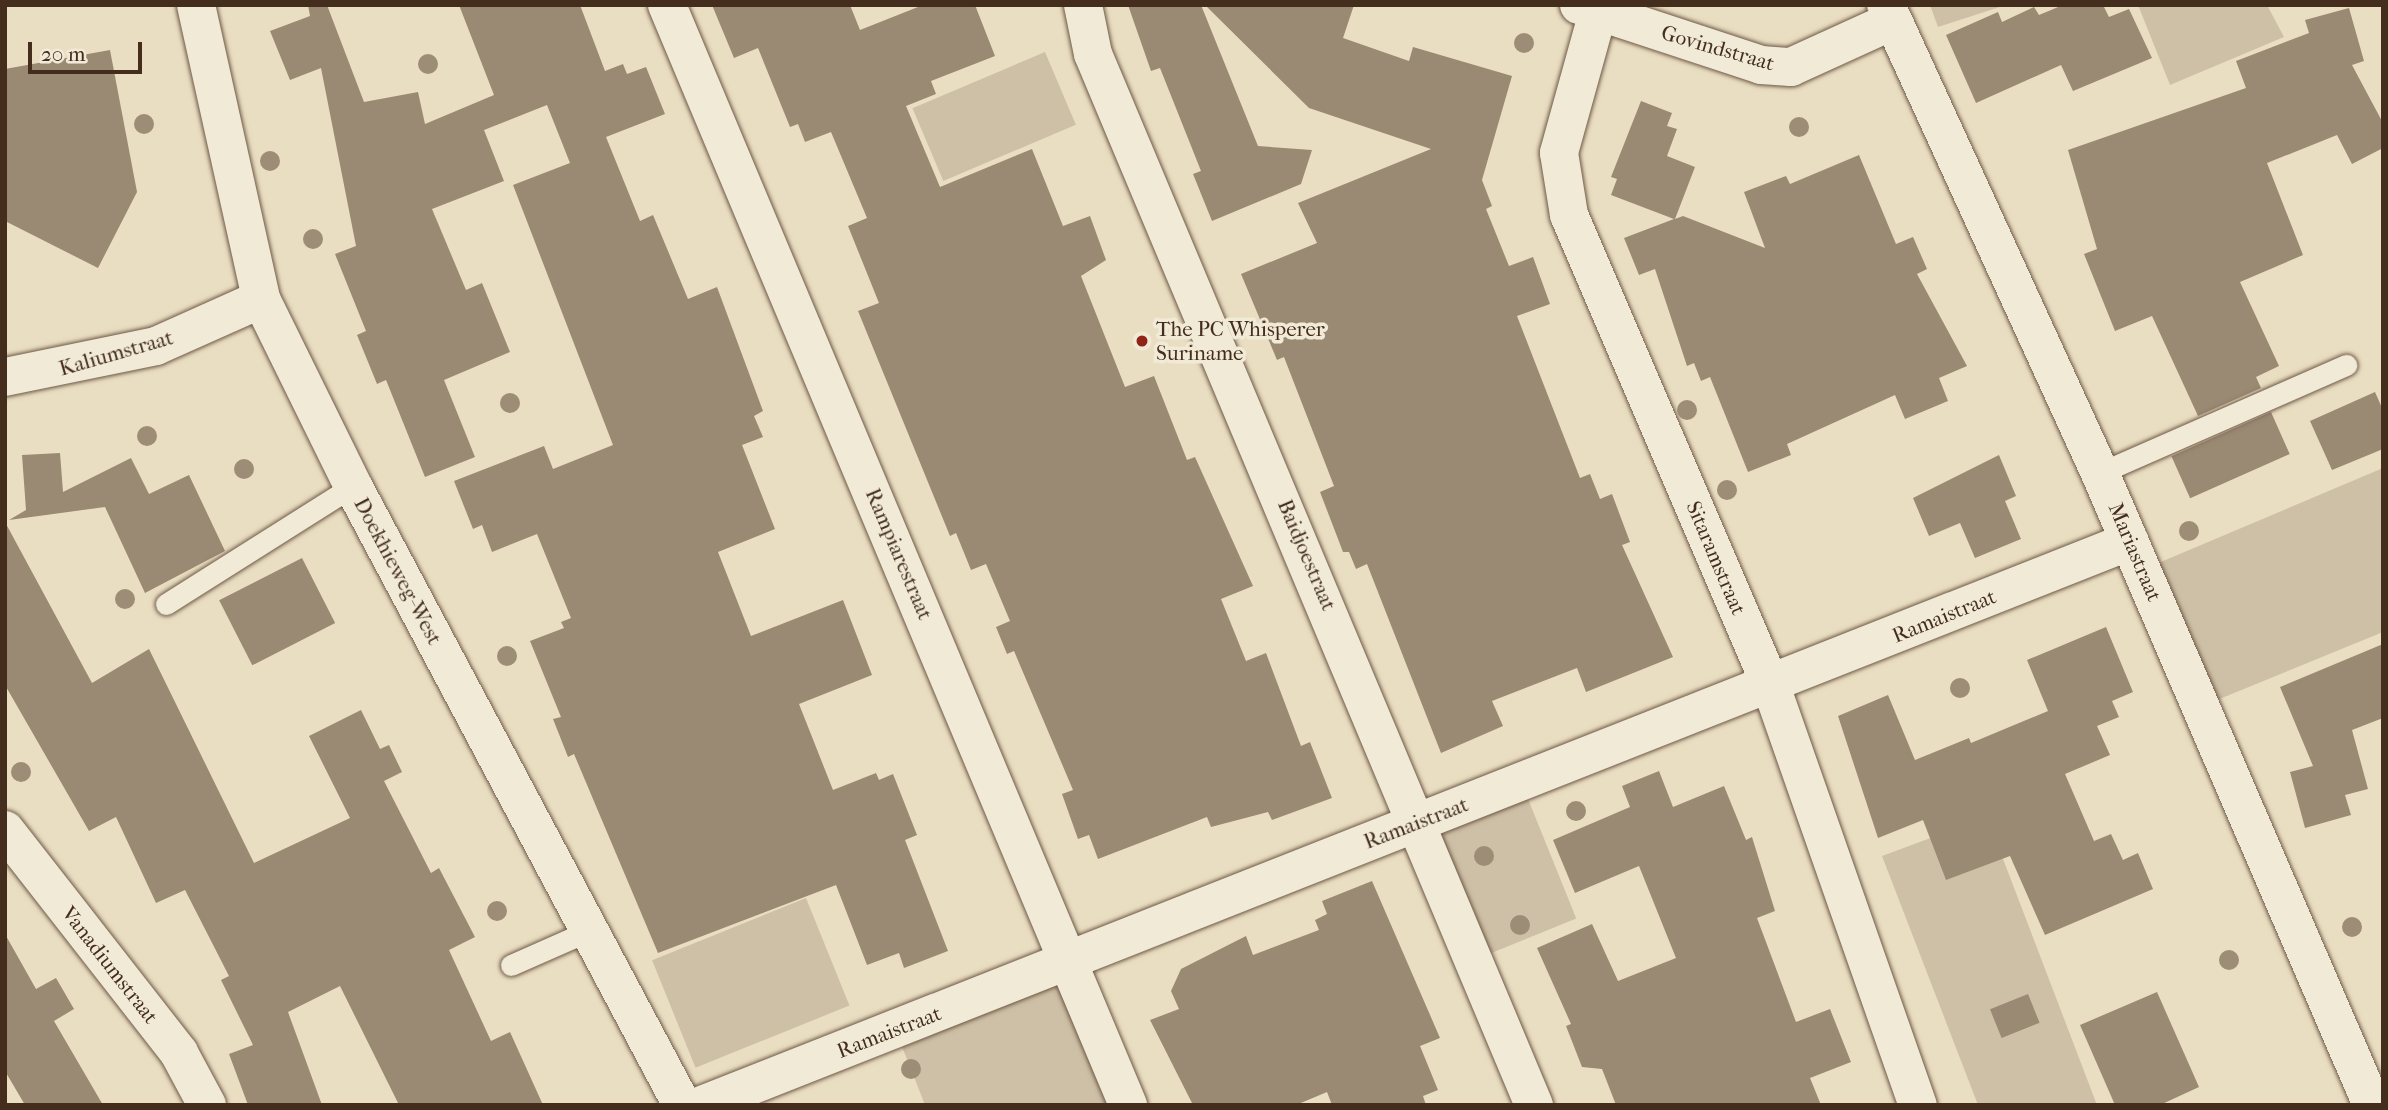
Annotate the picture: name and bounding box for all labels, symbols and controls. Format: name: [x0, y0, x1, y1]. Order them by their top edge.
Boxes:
street label: Govindstraat: [1659, 20, 1777, 76]
scale bar: [32, 28, 145, 72]
text: 20 m: [41, 42, 85, 66]
place label: The PC Whisperer Suriname: [1156, 316, 1325, 366]
street label: Kaliumstraat: [56, 325, 176, 381]
marker: The PC Whisperer Suriname: [1134, 333, 1150, 349]
street label: Rampiarestraat: [860, 485, 938, 623]
street label: Doekhieweg-West: [349, 493, 447, 649]
street label: Baidjoestraat: [1272, 496, 1342, 614]
street label: Sitaramstraat: [1681, 497, 1751, 619]
street label: Mariastraat: [2103, 499, 2167, 605]
street label: Ramaistraat: [1888, 584, 2000, 648]
street label: Ramaistraat: [1360, 792, 1472, 854]
street label: Vanadiumstraat: [56, 901, 164, 1029]
street label: Ramaistraat: [833, 1001, 945, 1063]

